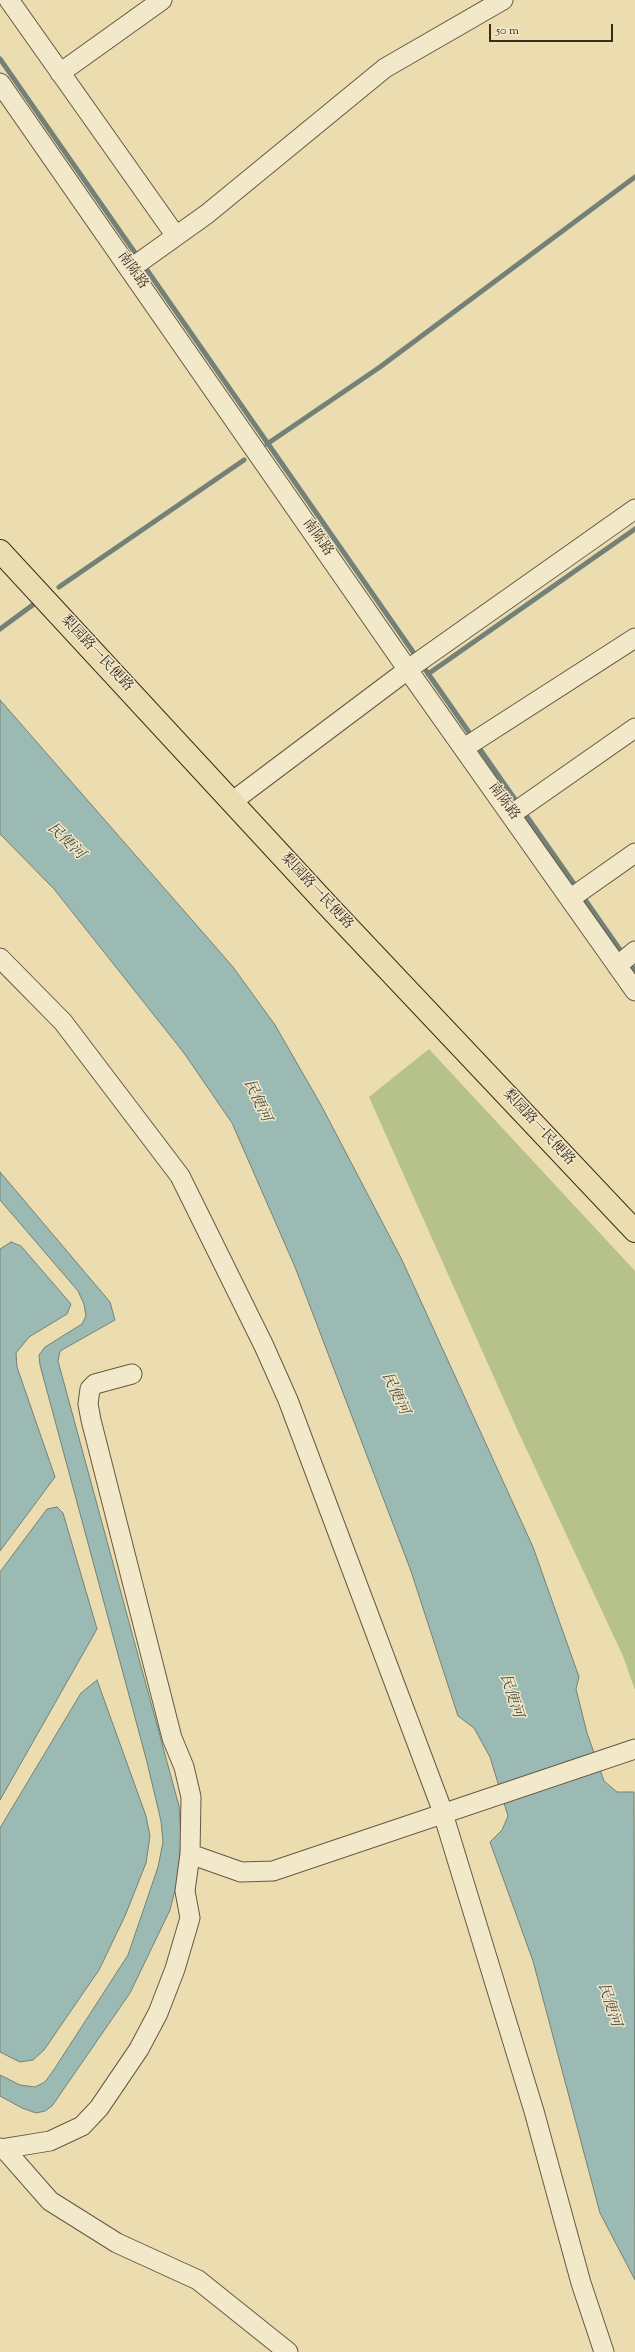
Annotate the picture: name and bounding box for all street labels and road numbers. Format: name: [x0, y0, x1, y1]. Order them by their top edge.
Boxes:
street label: 南陈路: [113, 249, 151, 293]
street label: 南陈路: [298, 516, 336, 560]
street label: 梨园路一民便路: [56, 612, 136, 696]
street label: 南陈路: [484, 780, 522, 824]
street label: 梨园路一民便路: [276, 850, 356, 934]
street label: 梨园路一民便路: [498, 1086, 578, 1170]

